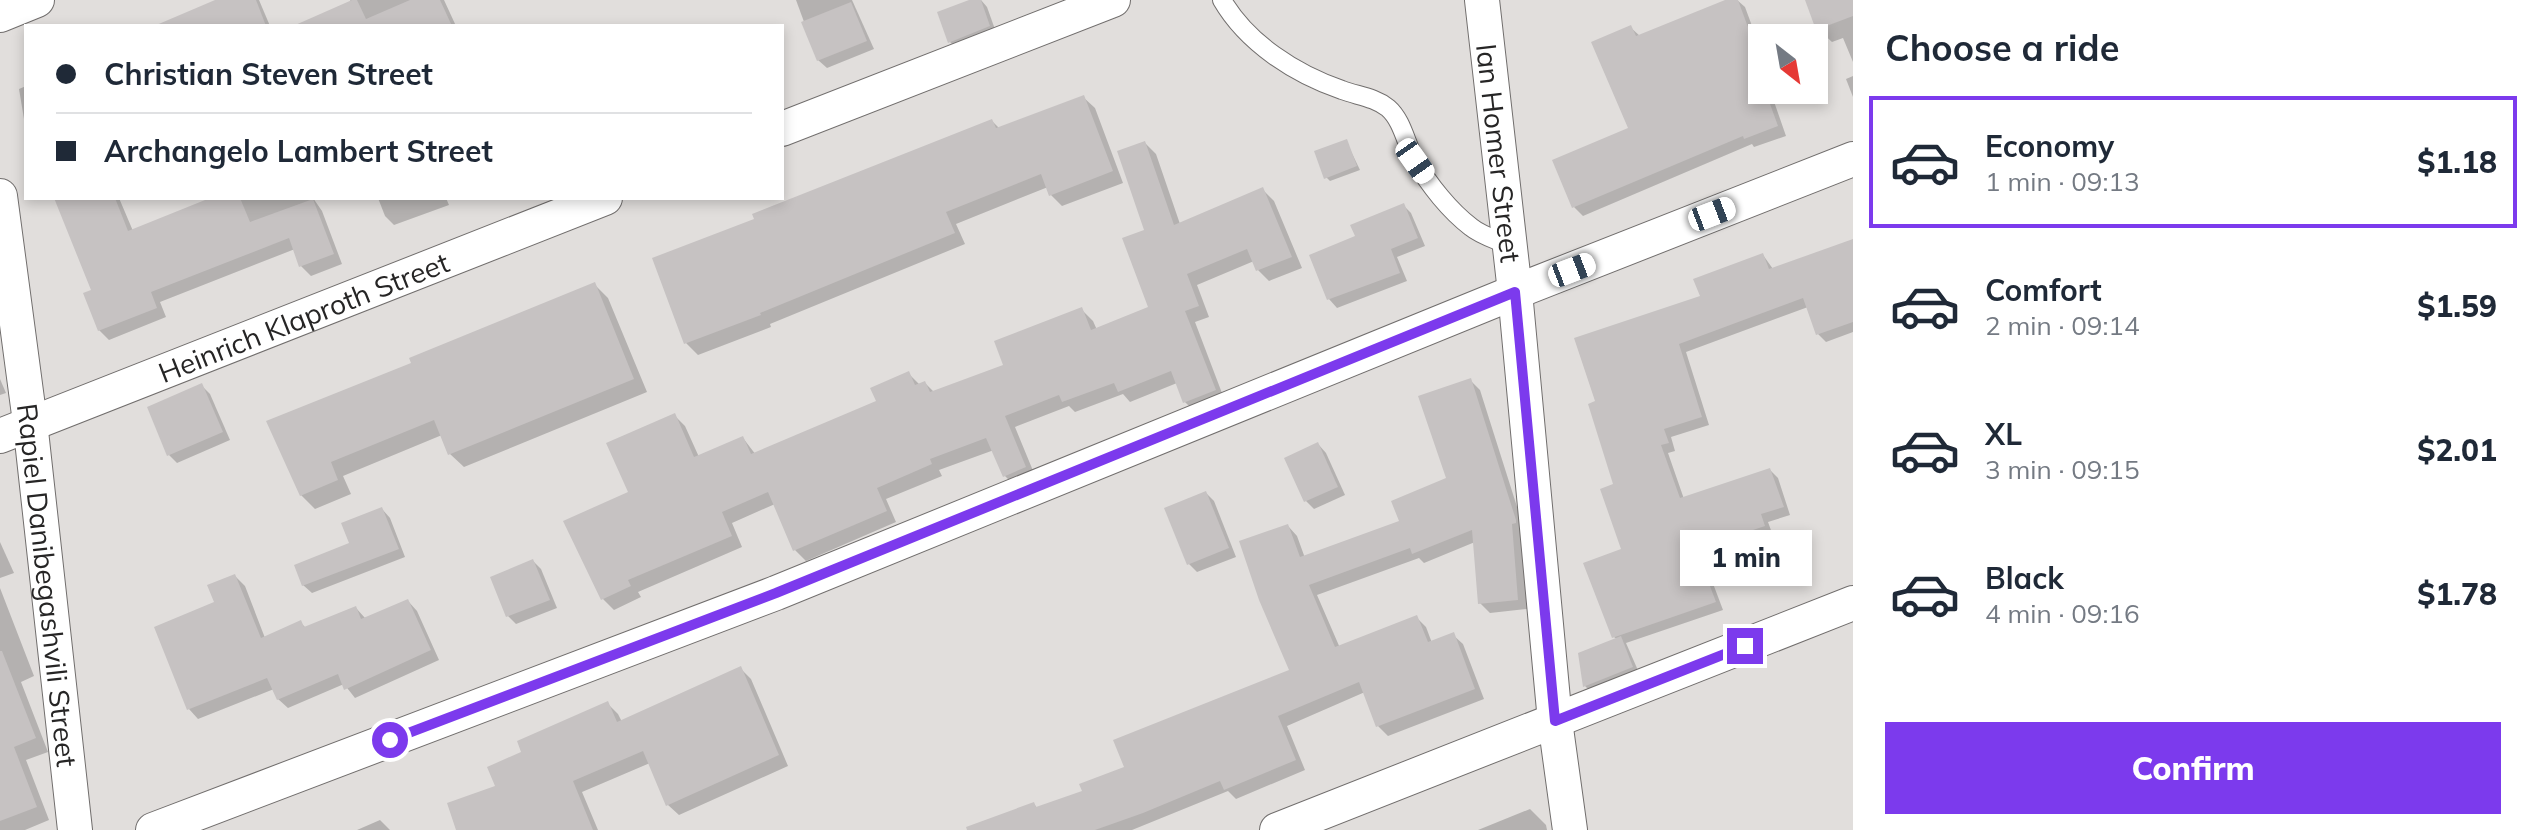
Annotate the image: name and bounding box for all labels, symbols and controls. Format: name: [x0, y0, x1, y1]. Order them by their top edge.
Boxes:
north arrow: [1748, 24, 1828, 104]
map controls: [1748, 24, 1828, 104]
text: Choose a ride: [1885, 25, 2119, 70]
street label: Ian Homer Street: [1470, 42, 1529, 265]
text: Christian Steven Street: [104, 55, 433, 93]
icon: car: [1889, 126, 1961, 198]
text: Economy: [1985, 127, 2114, 165]
text: Archangelo Lambert Street: [104, 132, 493, 170]
car: [1391, 134, 1439, 188]
text: $1.18: [2417, 143, 2497, 181]
text: 1 min · 09:13: [1985, 165, 2140, 198]
car: [1685, 194, 1739, 234]
street label: Heinrich Klaproth Street: [153, 244, 454, 390]
car: [1545, 250, 1599, 290]
icon: car: [1889, 270, 1961, 342]
text: Comfort: [1985, 271, 2102, 309]
text: $1.59: [2417, 287, 2497, 325]
text: 2 min · 09:14: [1985, 309, 2140, 342]
street label: Rapiel Danibegashvili Street: [10, 401, 85, 769]
icon: car: [1889, 414, 1961, 486]
text: XL: [1985, 415, 2022, 453]
text: $2.01: [2417, 431, 2497, 469]
text: 3 min · 09:15: [1985, 453, 2140, 486]
callout: 1 min: [1679, 530, 1811, 586]
text: 1 min: [1711, 541, 1781, 574]
icon: car: [1889, 558, 1961, 630]
text: Black: [1985, 559, 2064, 597]
text: $1.78: [2417, 575, 2497, 613]
text: 4 min · 09:16: [1985, 597, 2140, 630]
route end: [1727, 628, 1763, 664]
route start: [372, 722, 408, 758]
button: Confirm: [1885, 722, 2501, 814]

